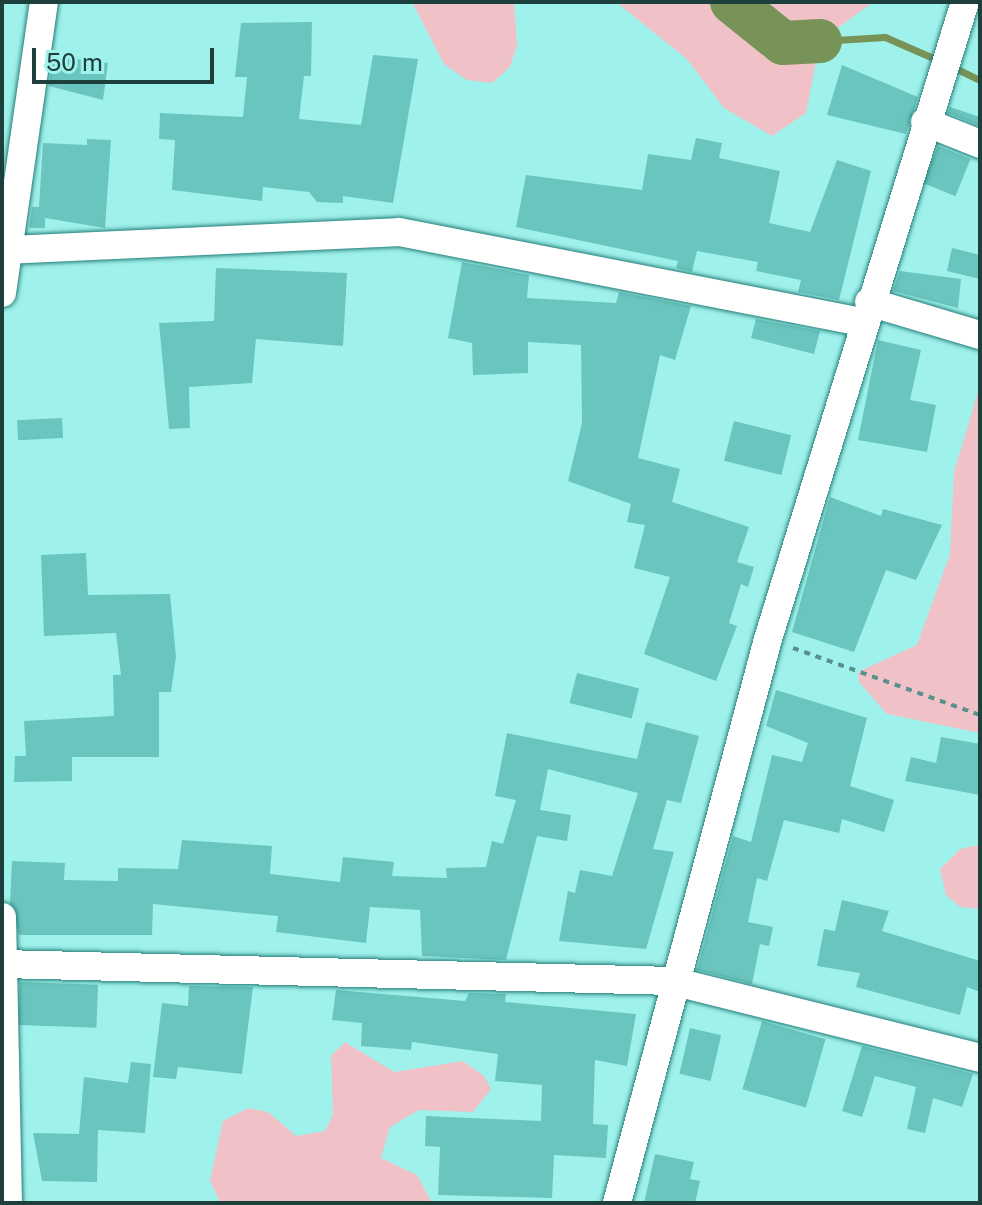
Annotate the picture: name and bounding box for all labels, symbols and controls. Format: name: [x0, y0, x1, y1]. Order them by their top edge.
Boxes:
scale bar: [36, 32, 218, 82]
text: 50 m: [46, 48, 103, 76]

